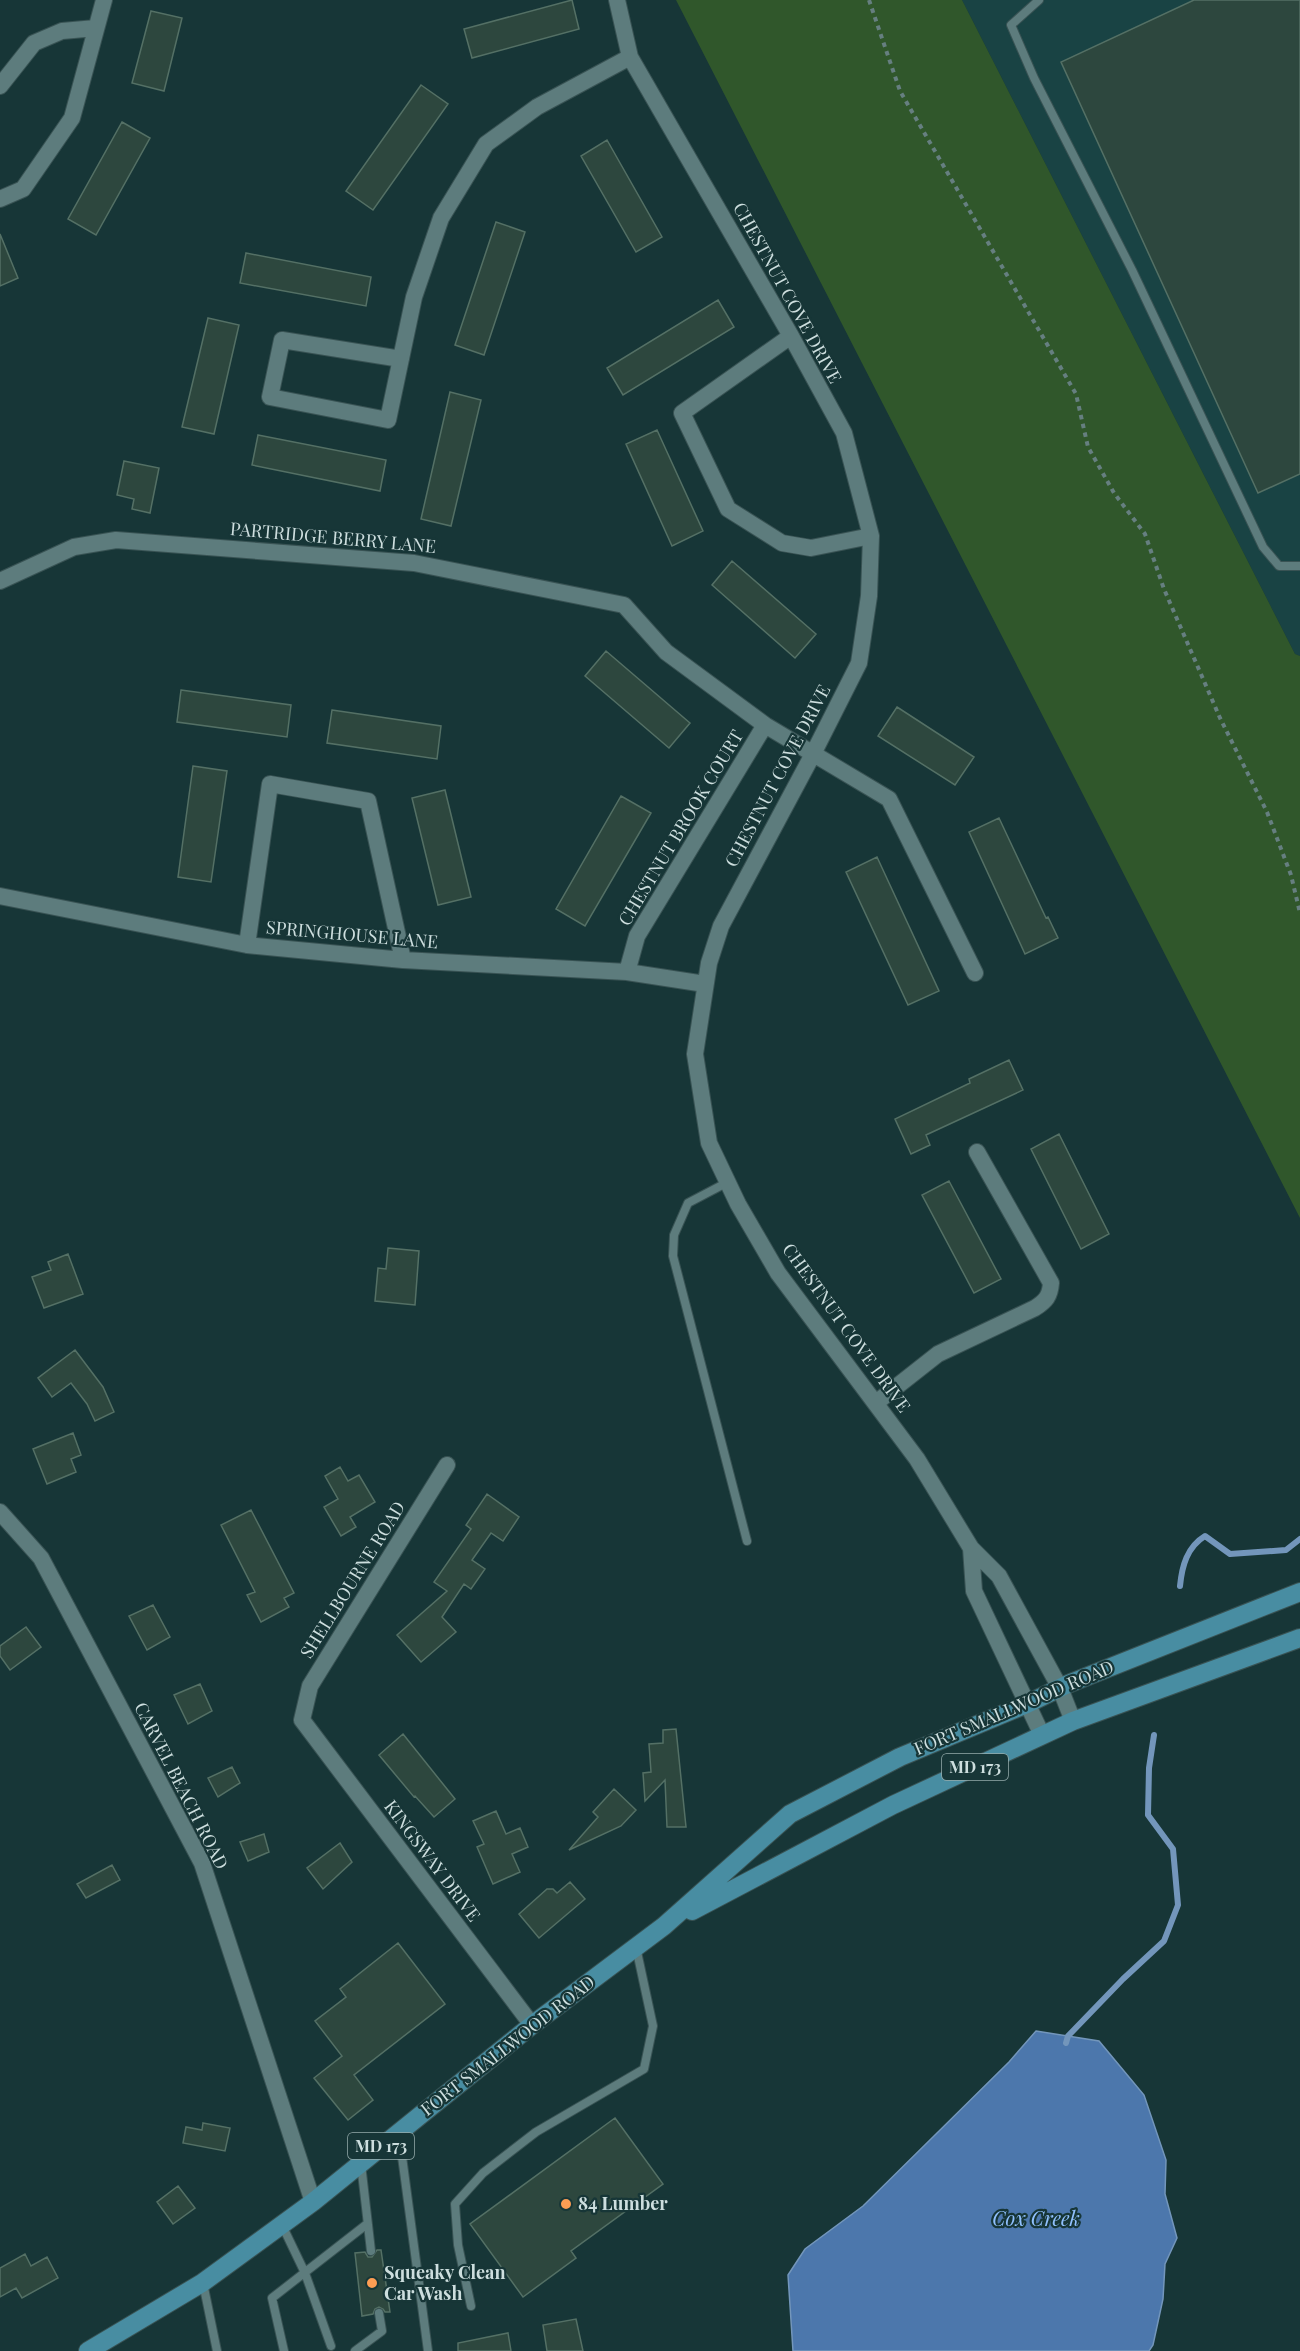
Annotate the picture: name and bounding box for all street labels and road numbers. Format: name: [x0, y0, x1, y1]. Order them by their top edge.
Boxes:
street label: CHESTNUT COVE DRIVE: [728, 198, 848, 387]
street label: PARTRIDGE BERRY LANE: [229, 516, 437, 558]
street label: CHESTNUT COVE DRIVE: [719, 680, 835, 871]
street label: CHESTNUT BROOK COURT: [612, 725, 748, 930]
street label: SPRINGHOUSE LANE: [265, 915, 439, 953]
street label: CHESTNUT COVE DRIVE: [777, 1238, 916, 1417]
street label: SHELLBOURNE ROAD: [294, 1496, 410, 1662]
street label: FORT SMALLWOOD ROAD: [910, 1654, 1117, 1760]
street label: CARVEL BEACH ROAD: [129, 1698, 234, 1873]
road number: MD 173: [942, 1754, 1008, 1780]
street label: KINGSWAY DRIVE: [379, 1795, 486, 1926]
street label: FORT SMALLWOOD ROAD: [415, 1970, 599, 2121]
road number: MD 173: [348, 2133, 414, 2159]

